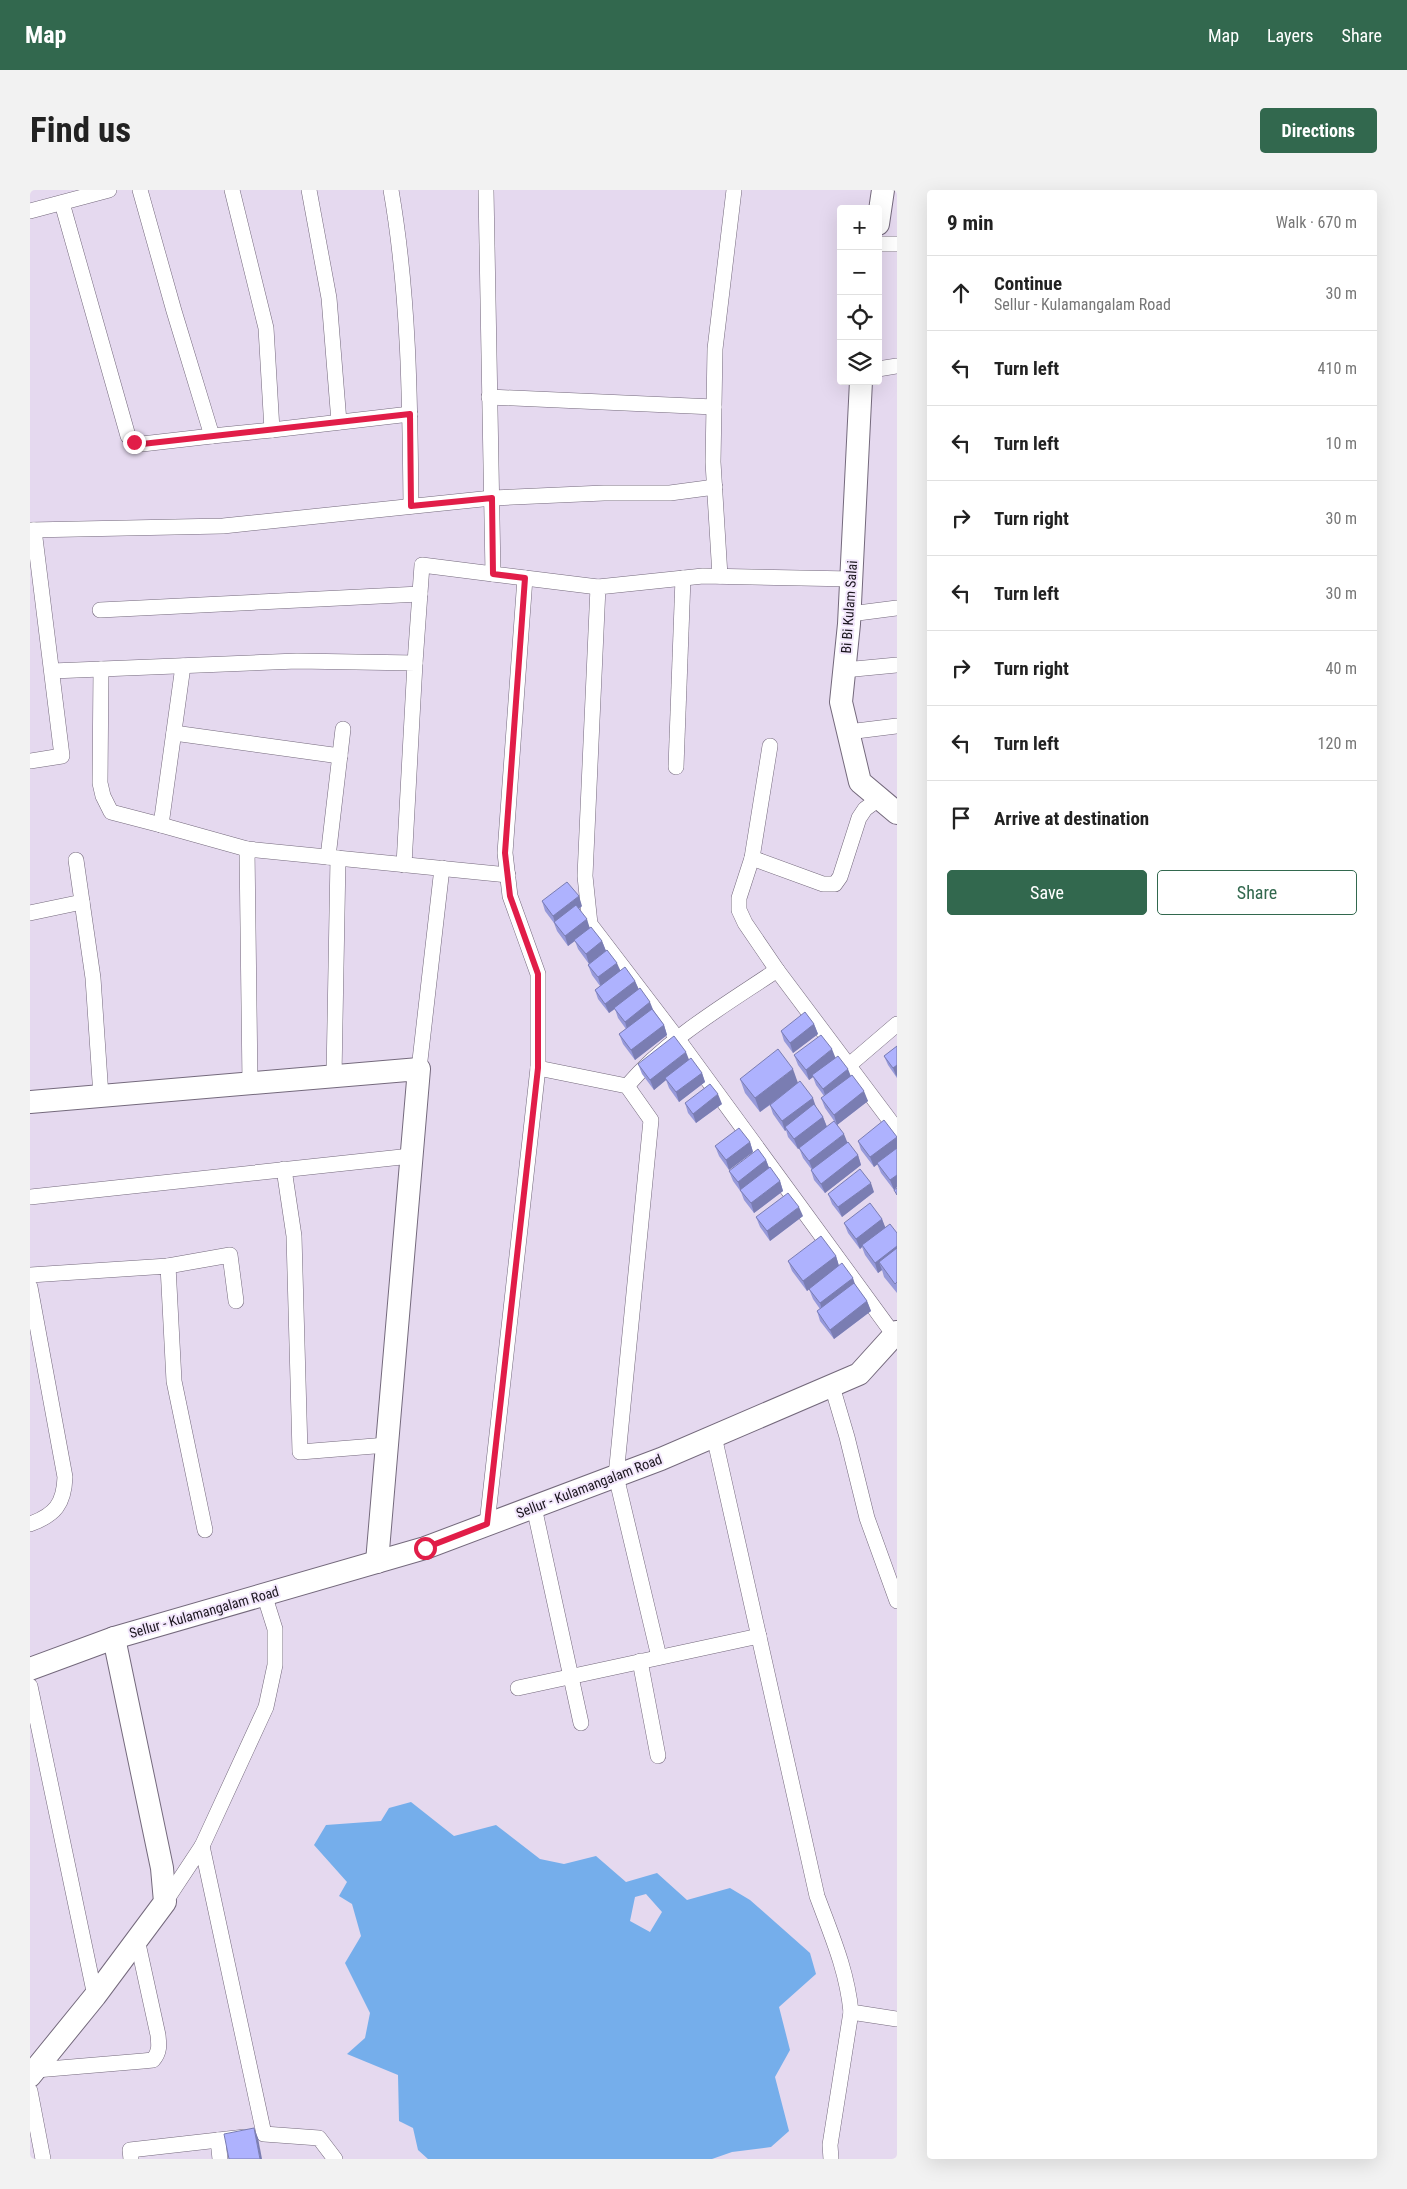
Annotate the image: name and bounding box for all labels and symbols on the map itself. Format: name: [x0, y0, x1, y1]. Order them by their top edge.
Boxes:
route end: [123, 431, 146, 454]
street label: Bi Bi Kulam Salai: [838, 560, 860, 654]
street label: Sellur - Kulamangalam Road: [514, 1451, 664, 1521]
route start: [414, 1537, 437, 1560]
street label: Sellur - Kulamangalam Road: [127, 1583, 281, 1641]

